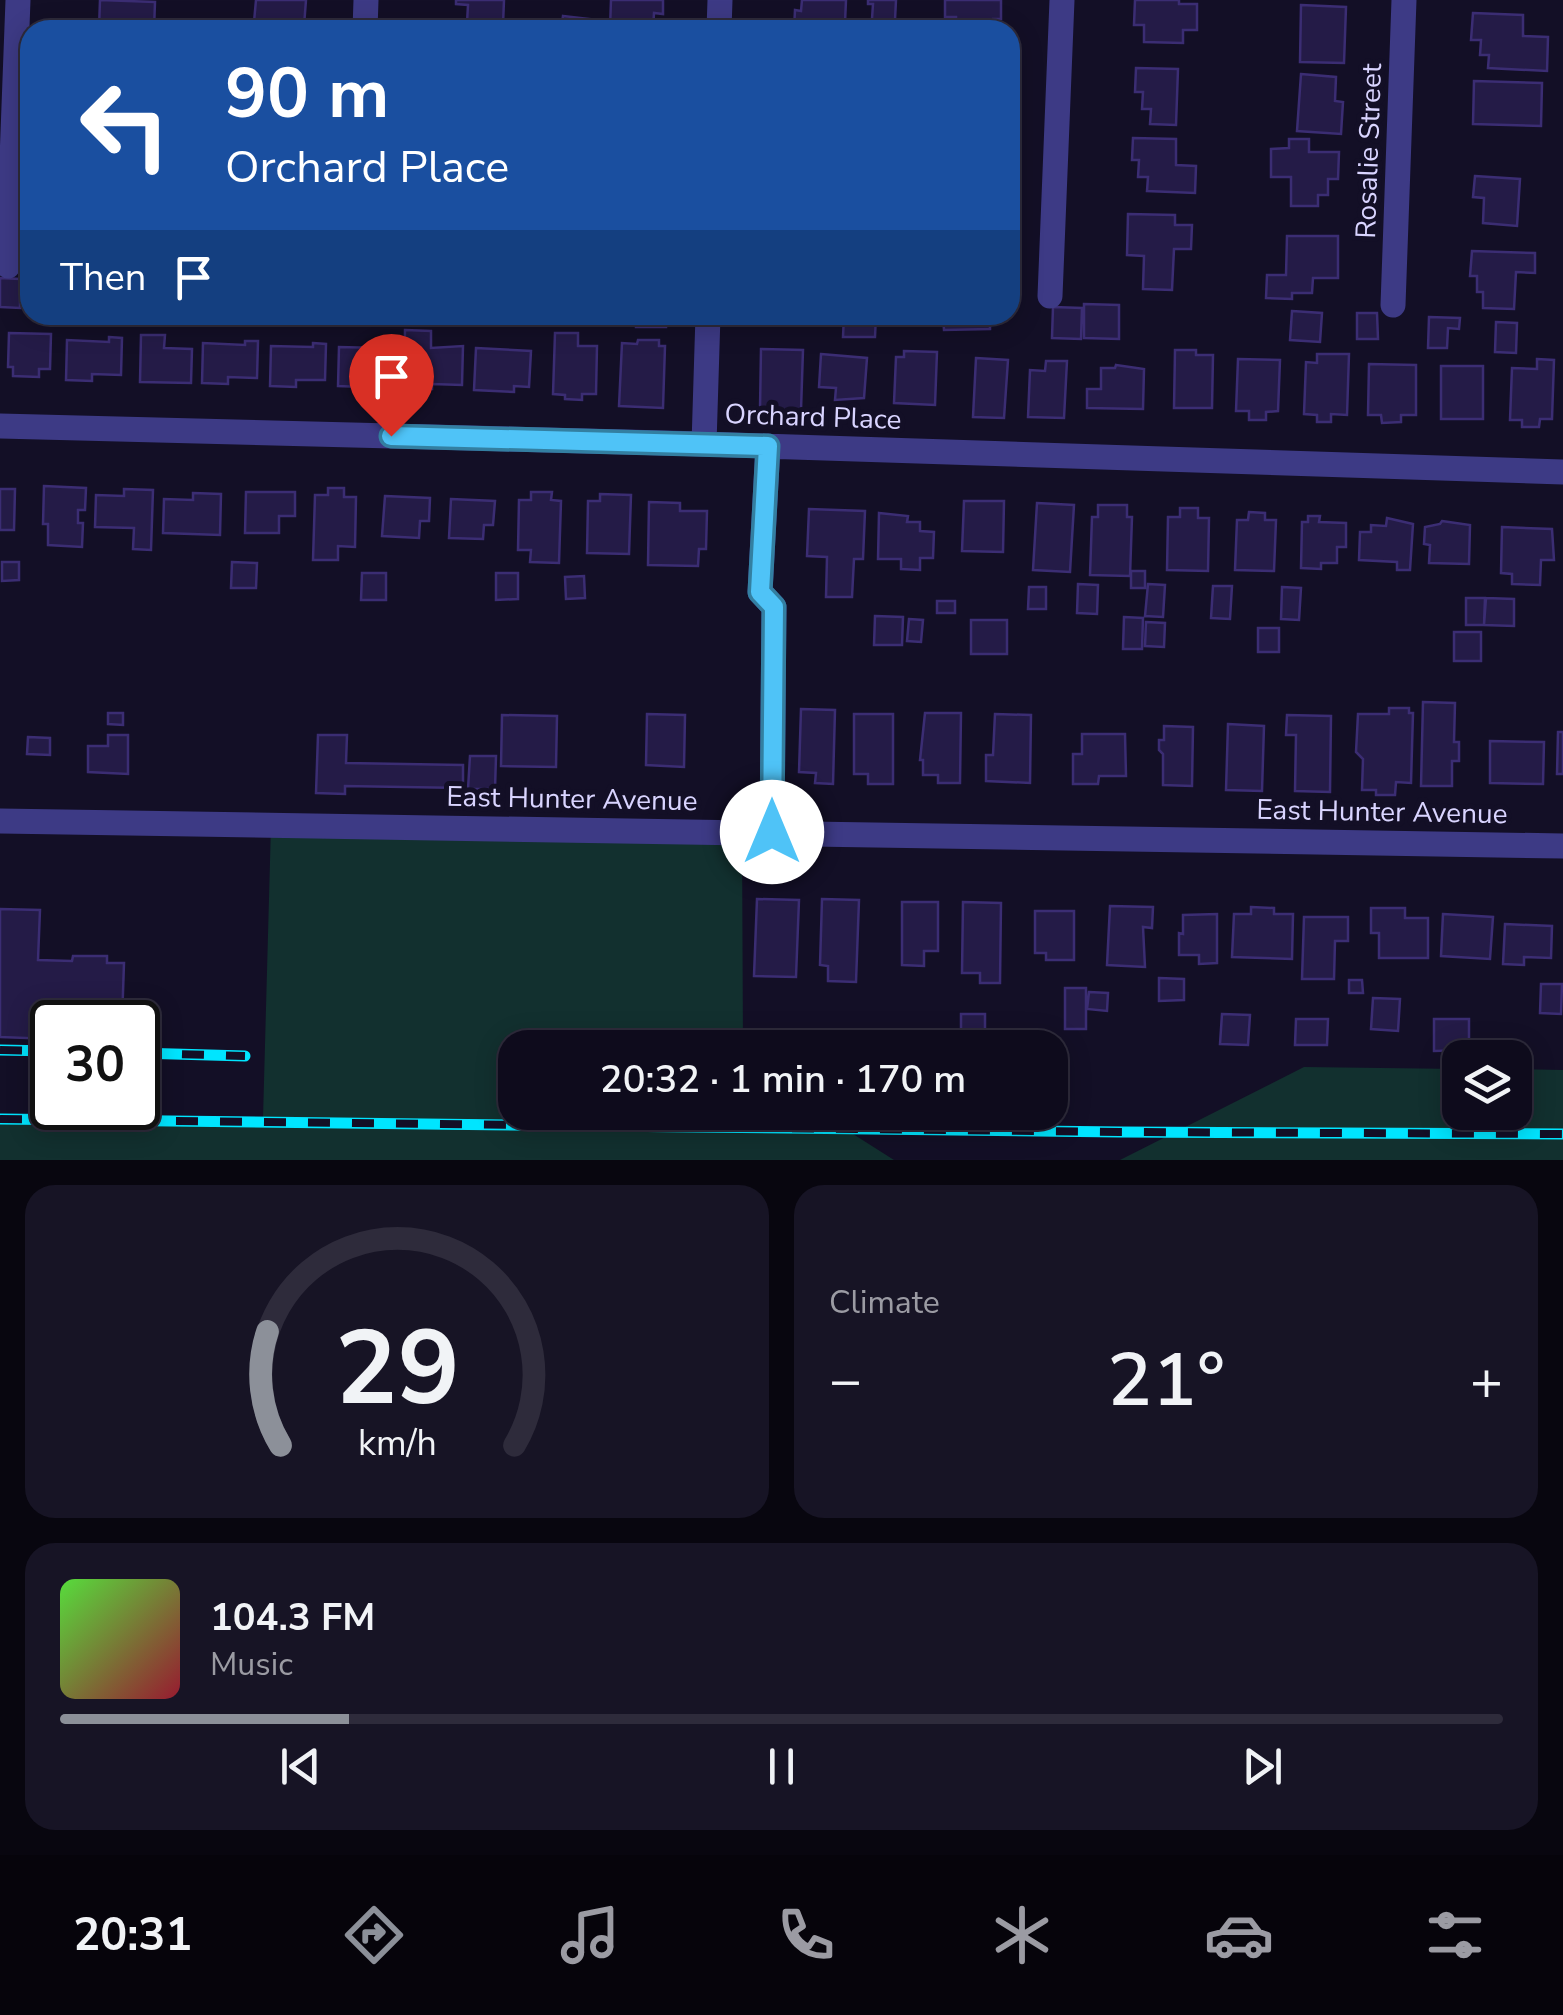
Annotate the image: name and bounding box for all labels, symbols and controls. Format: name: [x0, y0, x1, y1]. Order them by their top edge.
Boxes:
text: 90 m: [225, 46, 389, 142]
icon: left: [60, 60, 190, 190]
street label: Rosalie Street: [1347, 62, 1391, 239]
text: Orchard Place: [225, 137, 509, 198]
icon: arrive: [166, 250, 221, 305]
text: Then: [60, 252, 146, 303]
pin: [349, 334, 434, 437]
icon: arrive: [364, 349, 419, 404]
street label: Orchard Place: [724, 395, 902, 439]
street label: East Hunter Avenue: [446, 778, 698, 820]
position arrow: [720, 780, 824, 884]
street label: East Hunter Avenue: [1256, 791, 1508, 833]
speed limit sign: 30: [30, 1000, 160, 1130]
map controls: [1442, 1040, 1532, 1130]
button: layers: [1442, 1040, 1532, 1130]
text: 20:32 · 1 min · 170 m: [600, 1054, 966, 1105]
text: Climate: [829, 1281, 940, 1324]
text: 29: [335, 1298, 459, 1440]
text: 21°: [1107, 1329, 1225, 1431]
text: −: [829, 1343, 862, 1418]
text: +: [1470, 1343, 1503, 1418]
text: km/h: [358, 1419, 436, 1468]
text: 104.3 FM: [210, 1592, 375, 1643]
text: Music: [210, 1643, 293, 1686]
icon: previous: [273, 1739, 328, 1794]
icon: pause: [754, 1739, 809, 1794]
icon: next: [1235, 1739, 1290, 1794]
icon: directions: [339, 1900, 409, 1970]
icon: music: [555, 1900, 625, 1970]
icon: phone: [771, 1900, 841, 1970]
icon: climate: [987, 1900, 1057, 1970]
icon: car: [1204, 1900, 1274, 1970]
icon: filters: [1420, 1900, 1490, 1970]
text: 20:31: [73, 1905, 192, 1966]

